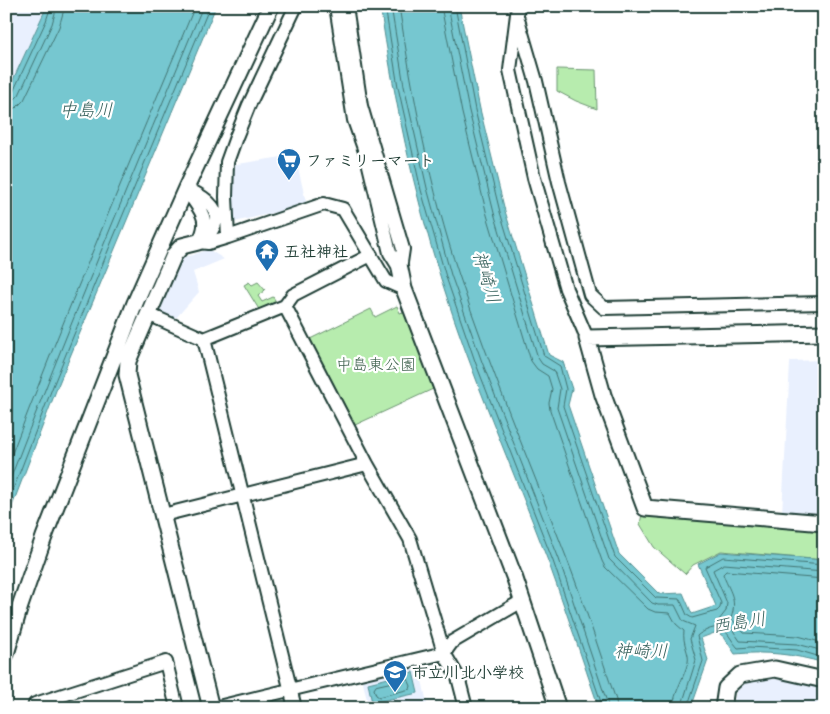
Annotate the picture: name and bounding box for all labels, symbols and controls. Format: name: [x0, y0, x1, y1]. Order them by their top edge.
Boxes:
water label: 中島川: [59, 97, 113, 122]
supermarket icon: ファミリーマート: [276, 147, 302, 181]
place label: ファミリーマート: [306, 149, 435, 171]
temple icon: 五社神社: [254, 238, 280, 272]
place label: 五社神社: [284, 240, 348, 262]
water label: 神崎川: [467, 248, 507, 306]
park label: 中島東公園: [336, 353, 416, 375]
water label: 西島川: [710, 605, 768, 639]
water label: 神崎川: [614, 638, 668, 663]
school or university icon: 市立川北小学校: [382, 659, 408, 693]
place label: 市立川北小学校: [412, 661, 524, 683]

